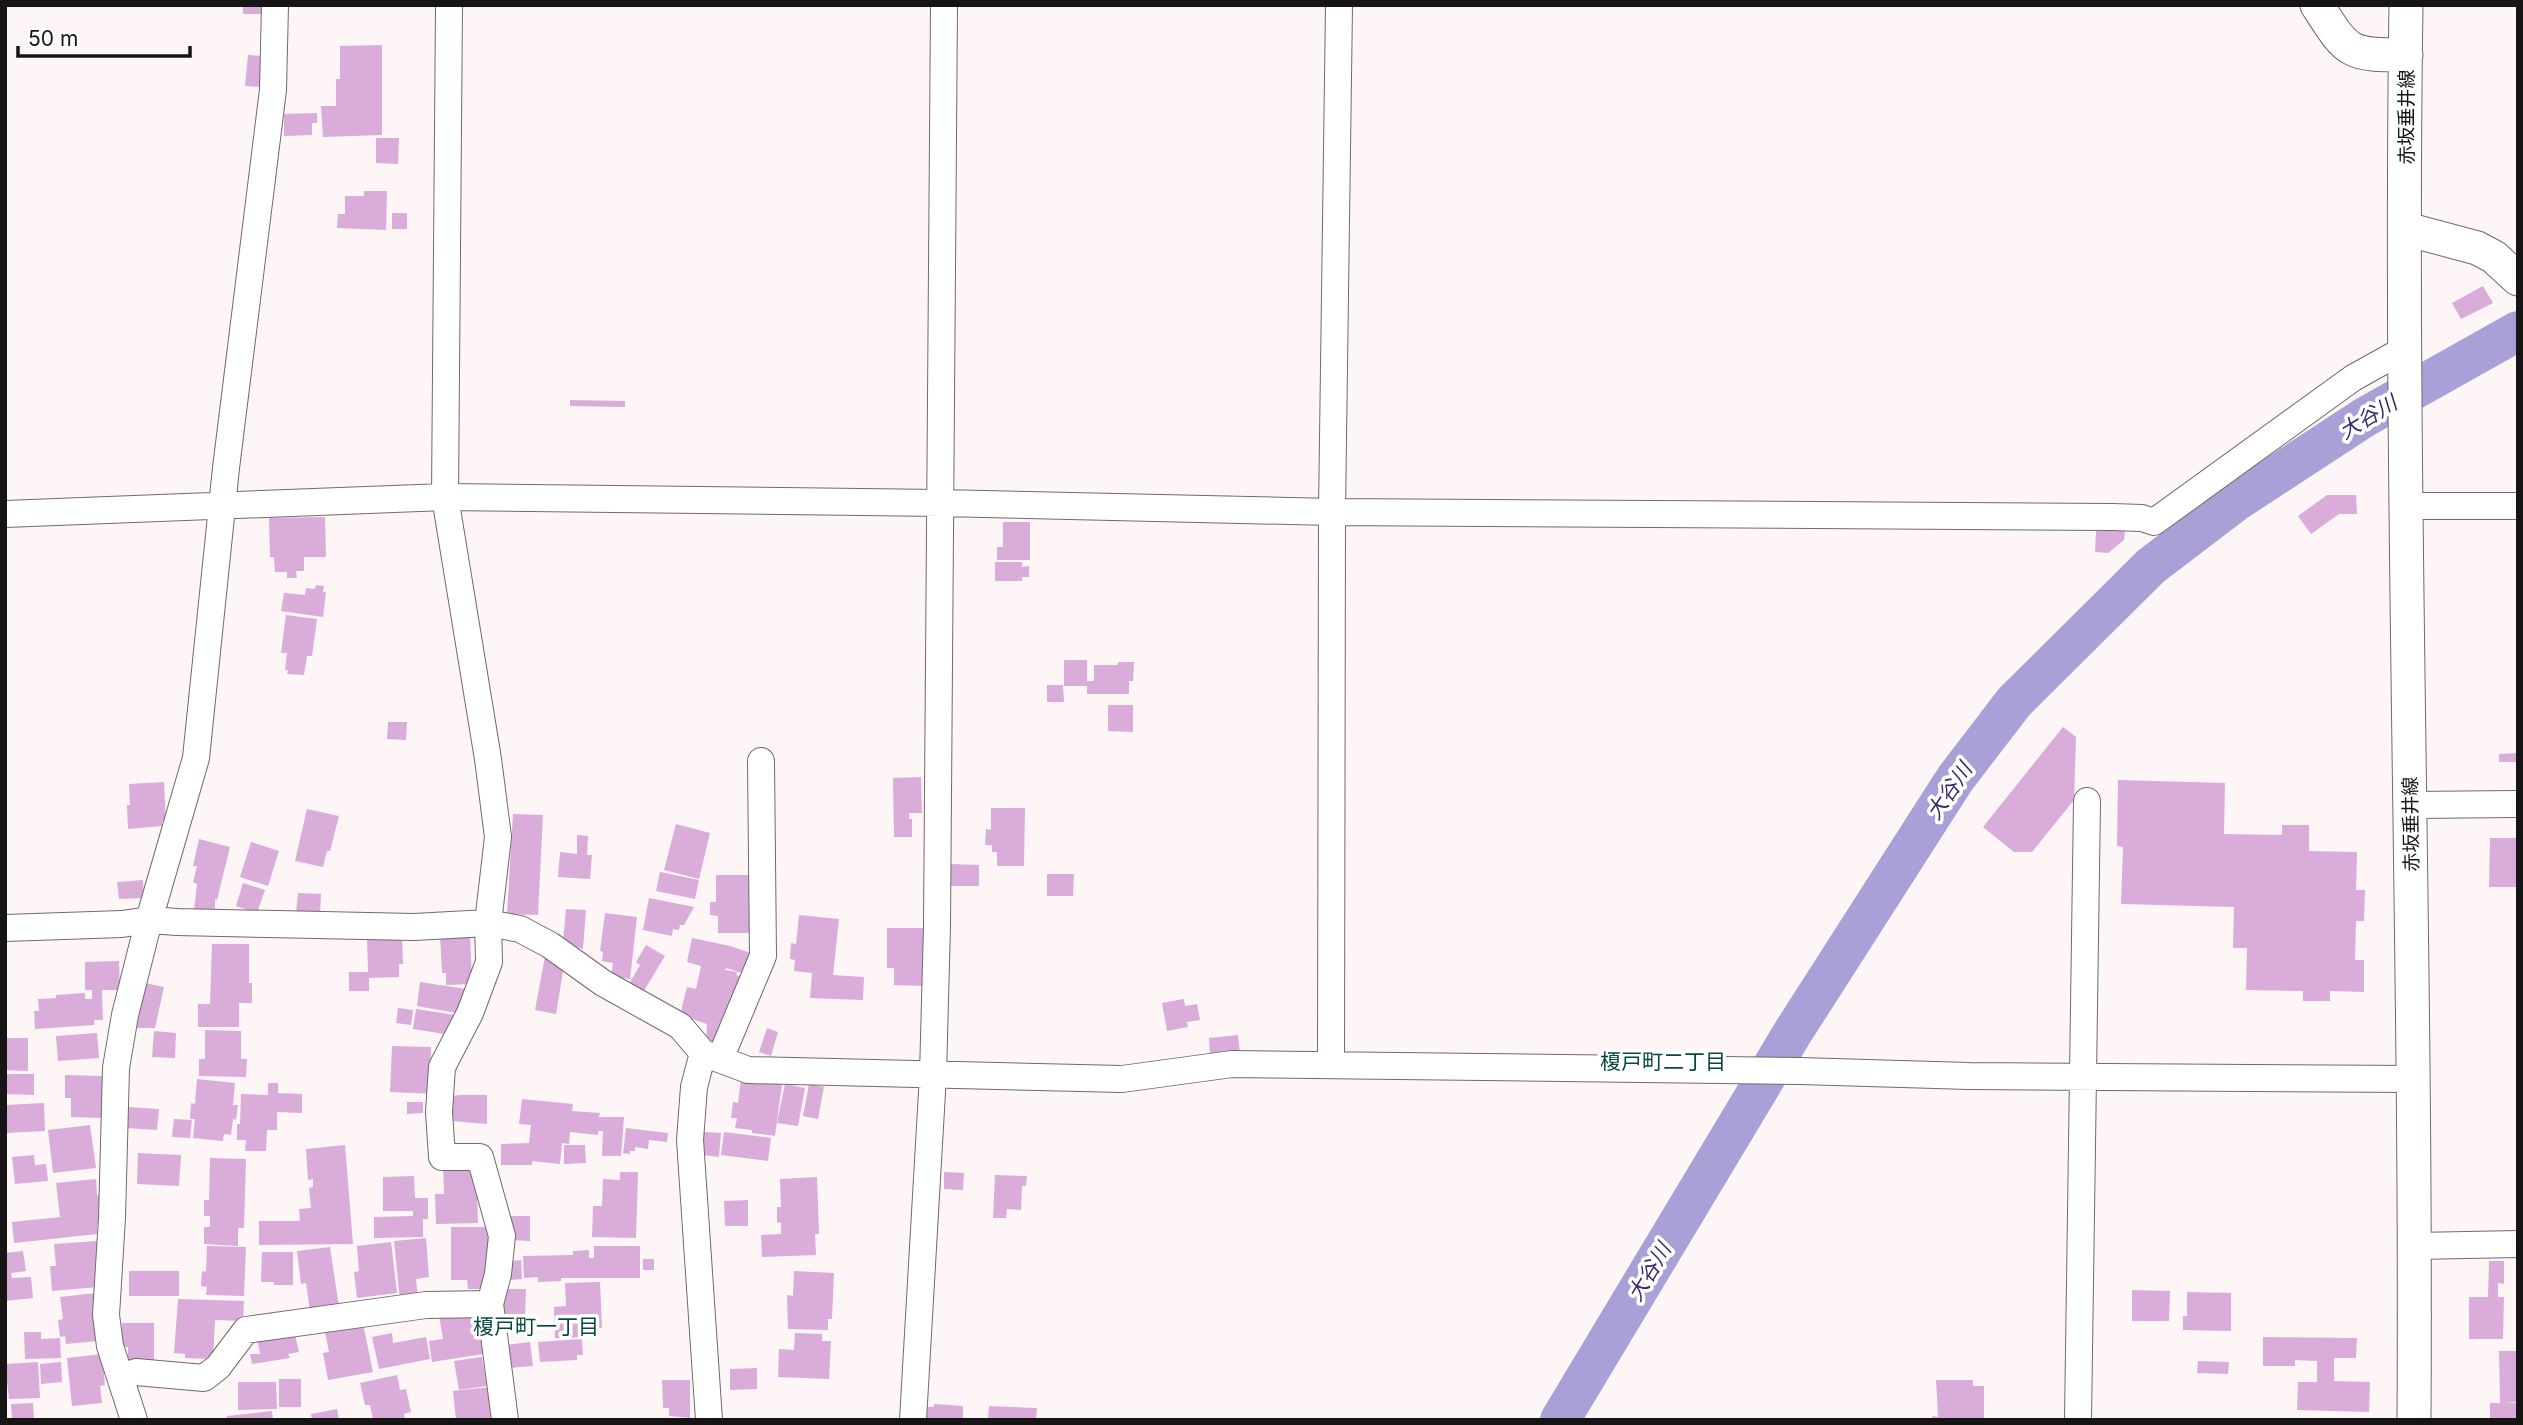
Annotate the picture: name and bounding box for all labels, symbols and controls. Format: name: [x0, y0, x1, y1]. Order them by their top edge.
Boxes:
scale bar: [18, 14, 189, 58]
text: 50 m: [28, 26, 78, 51]
street label: 赤坂垂井線: [2395, 69, 2418, 165]
water label: 大谷川: [2335, 389, 2403, 444]
water label: 大谷川: [1921, 756, 1978, 824]
street label: 赤坂垂井線: [2399, 776, 2423, 872]
district label: 榎戸町二丁目: [1600, 1049, 1726, 1074]
water label: 大谷川: [1622, 1237, 1677, 1305]
district label: 榎戸町一丁目: [473, 1314, 599, 1339]

